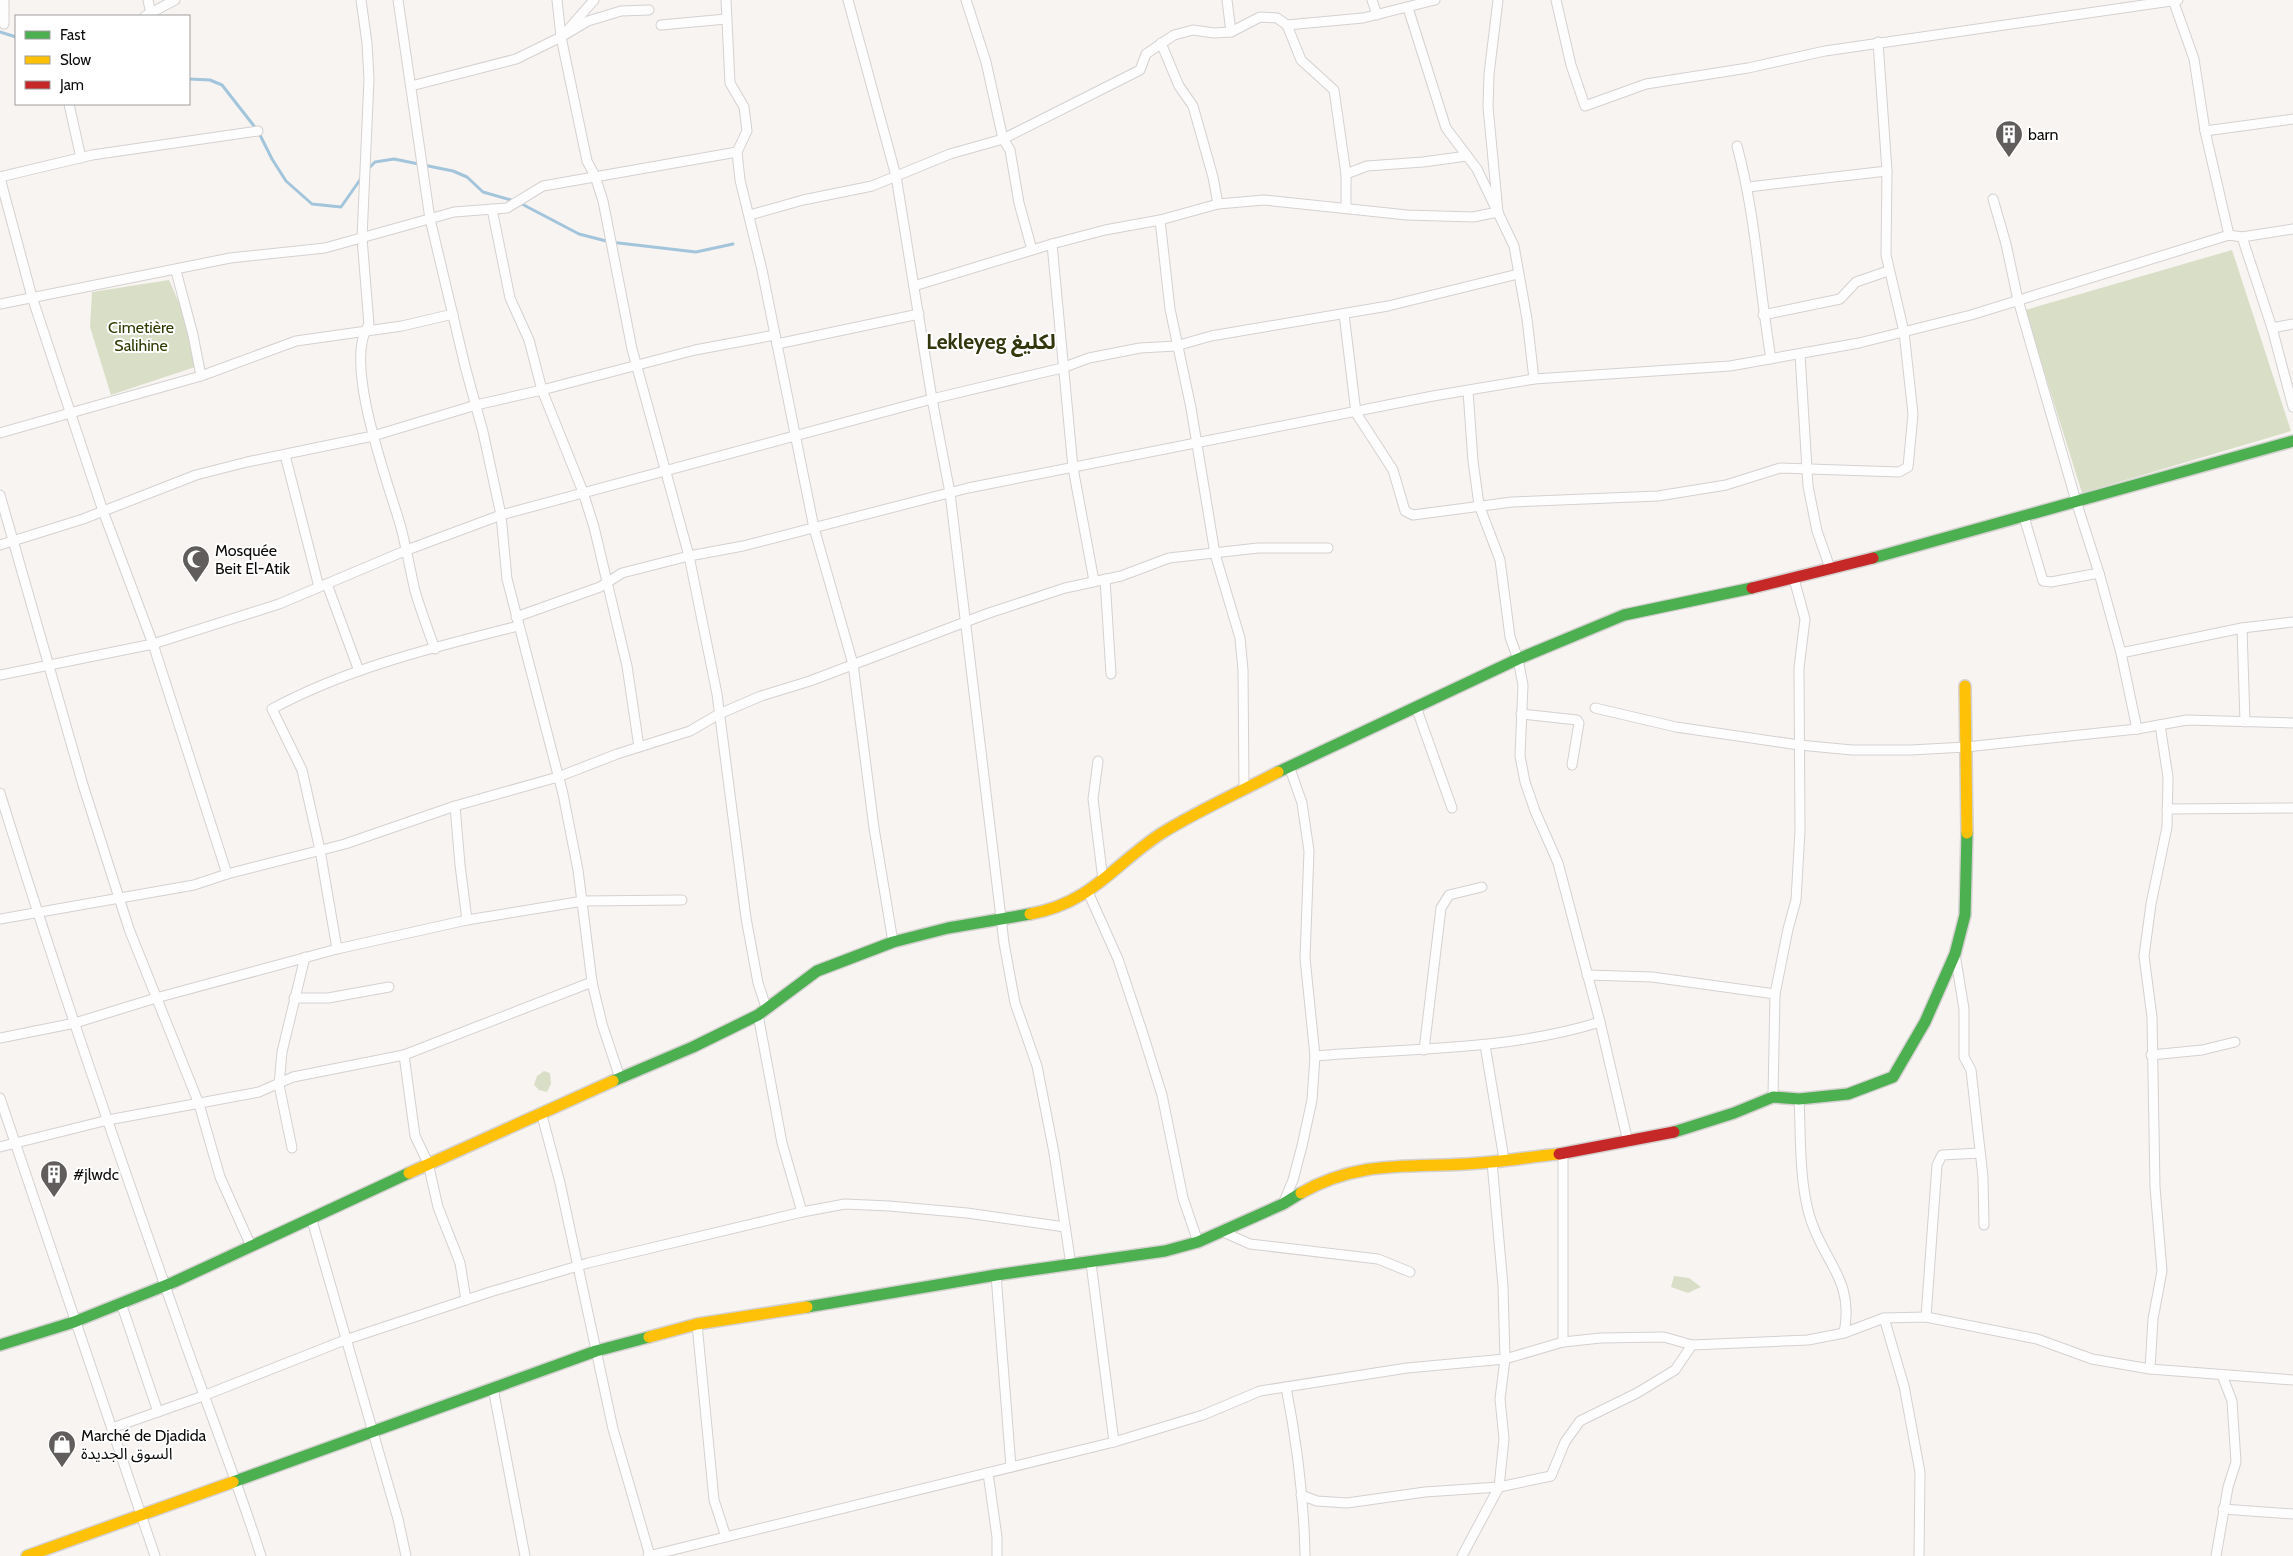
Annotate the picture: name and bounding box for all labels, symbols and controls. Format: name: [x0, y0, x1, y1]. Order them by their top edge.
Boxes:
legend: [15, 15, 190, 105]
text: Fast: [60, 26, 85, 44]
text: Slow: [60, 51, 91, 69]
text: Jam: [59, 76, 84, 94]
building icon: barn: [1994, 119, 2024, 158]
place label: barn: [2028, 125, 2059, 144]
park label: Cimetière Salihine: [108, 318, 174, 355]
district label: Lekleyeg لكليغ: [926, 329, 1056, 357]
place label: Mosquée Beit El-Atik: [215, 541, 291, 578]
mosque icon: Mosquée Beit El-Atik: [181, 544, 211, 583]
building icon: #jlwdc: [39, 1159, 69, 1198]
place label: #jlwdc: [73, 1165, 119, 1184]
place label: Marché de Djadida السوق الجديدة: [81, 1426, 207, 1463]
shop icon: Marché de Djadida السوق الجديدة: [47, 1429, 77, 1468]

